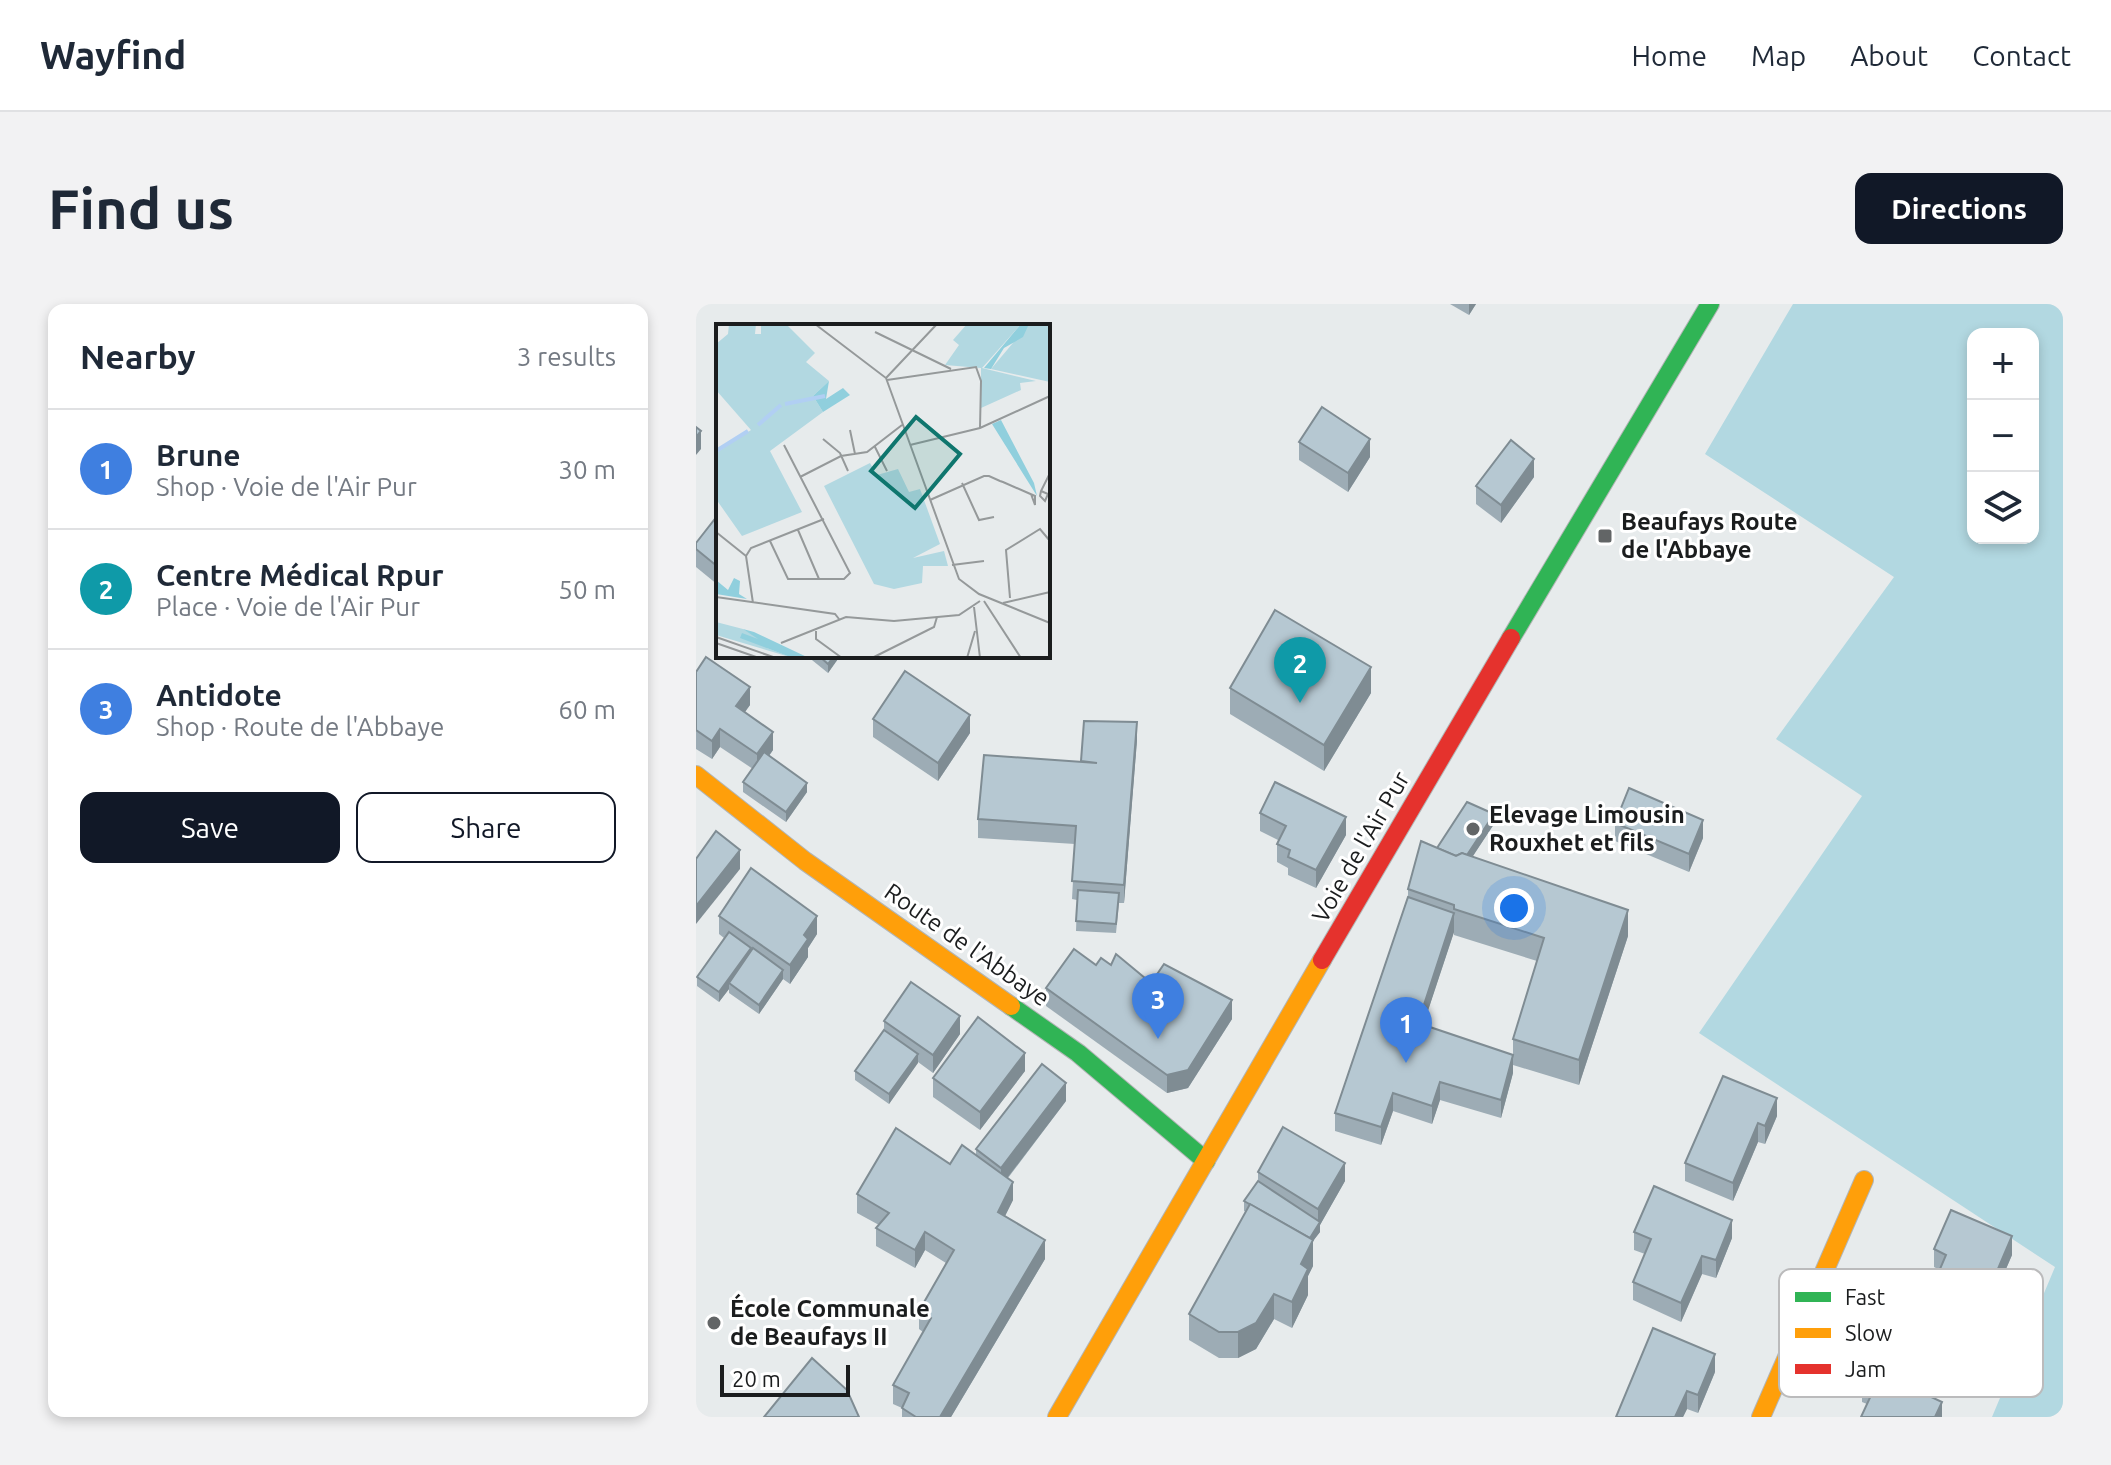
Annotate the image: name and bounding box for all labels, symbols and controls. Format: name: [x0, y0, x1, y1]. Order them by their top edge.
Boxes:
text: Wayfind: [40, 34, 186, 76]
text: Home: [1632, 40, 1707, 71]
text: Map: [1751, 40, 1806, 71]
text: About: [1850, 40, 1928, 71]
text: Contact: [1972, 40, 2071, 71]
button: Directions: [1855, 173, 2063, 244]
text: Find us: [48, 177, 234, 240]
inset map: [716, 324, 1050, 658]
map controls: [1967, 328, 2039, 544]
button: +: [1967, 328, 2039, 400]
text: Nearby: [80, 337, 195, 375]
text: 3 results: [517, 342, 616, 371]
button: −: [1967, 400, 2039, 472]
text: Brune: [156, 438, 241, 472]
text: 1: [99, 455, 113, 484]
text: 30 m: [558, 455, 616, 484]
text: Shop · Voie de l'Air Pur: [156, 472, 417, 501]
button: layers: [1967, 472, 2039, 544]
place label: Beaufays Route de l'Abbaye: [1621, 508, 1798, 563]
marker: Beaufays Route de l'Abbaye: [1596, 527, 1614, 545]
text: Centre Médical Rpur: [156, 558, 444, 592]
text: 2: [99, 575, 113, 604]
text: 50 m: [558, 575, 616, 604]
text: Place · Voie de l'Air Pur: [156, 592, 420, 621]
pin: 2: [1274, 637, 1326, 703]
text: Antidote: [156, 678, 282, 712]
text: 3: [99, 695, 113, 724]
text: 60 m: [558, 695, 616, 724]
text: Shop · Route de l'Abbaye: [156, 712, 444, 741]
street label: Voie de l'Air Pur: [1307, 767, 1415, 927]
button: Save: [80, 792, 340, 863]
button: Share: [356, 792, 616, 863]
place label: Elevage Limousin Rouxhet et fils: [1489, 801, 1685, 856]
marker: Elevage Limousin Rouxhet et fils: [1464, 820, 1482, 838]
street label: Route de l'Abbaye: [880, 878, 1055, 1012]
your location: [1494, 888, 1534, 928]
pin: 3: [1132, 973, 1184, 1039]
pin: 1: [1380, 997, 1432, 1063]
legend: [1779, 1269, 2043, 1397]
text: Fast: [1845, 1284, 1886, 1309]
place label: École Communale de Beaufays II: [730, 1293, 930, 1350]
marker: École Communale de Beaufays II: [705, 1314, 723, 1332]
text: Slow: [1845, 1320, 1892, 1345]
text: Jam: [1845, 1356, 1886, 1381]
scale bar: [720, 1361, 850, 1397]
text: 20 m: [732, 1366, 781, 1391]

